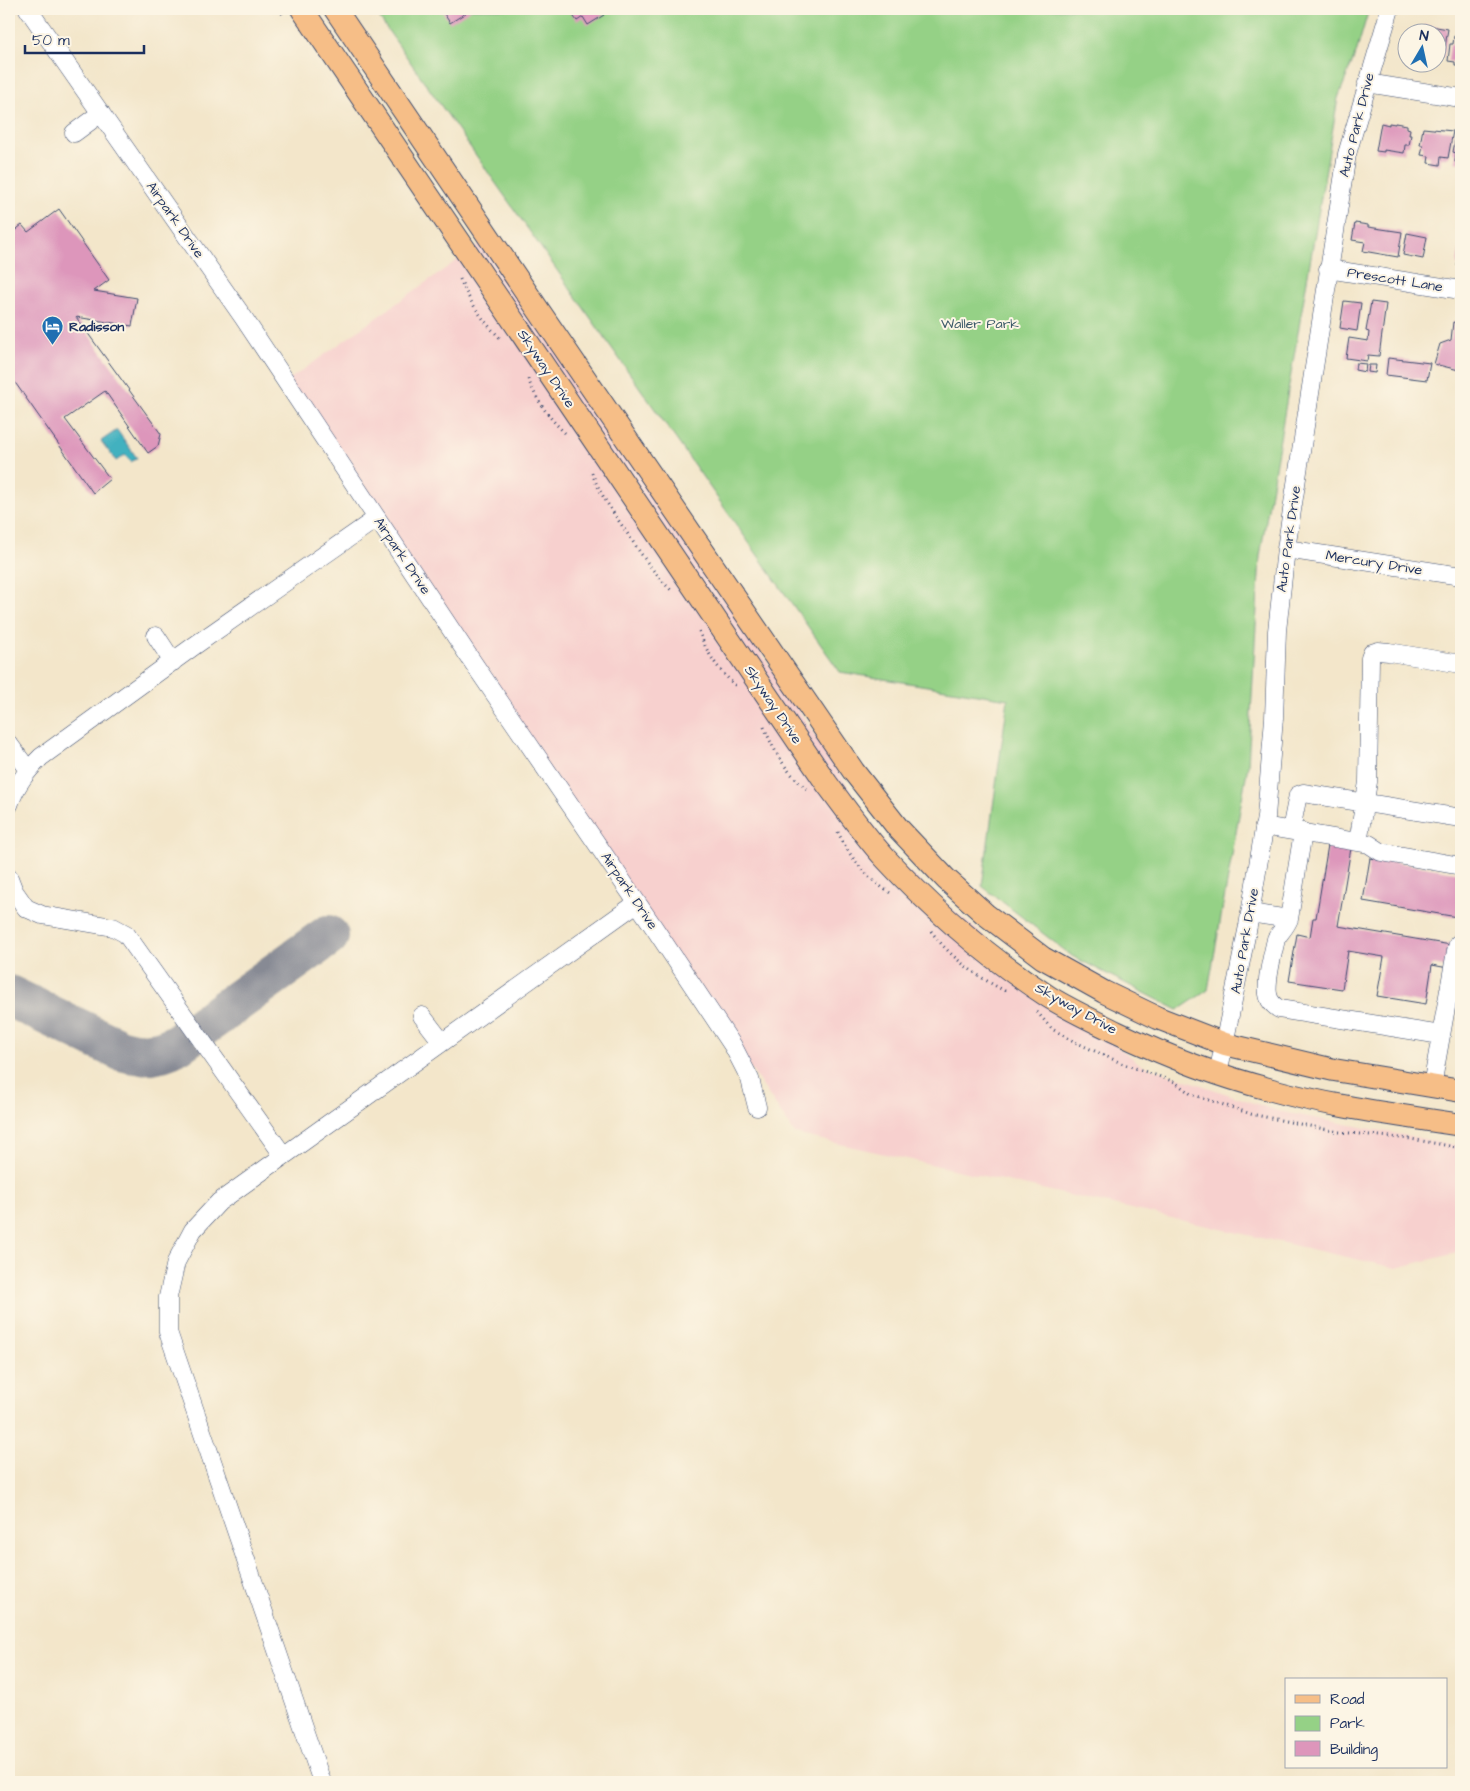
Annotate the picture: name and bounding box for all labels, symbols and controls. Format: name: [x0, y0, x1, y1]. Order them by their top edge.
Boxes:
scale bar: [25, 22, 144, 54]
north arrow: [1398, 22, 1448, 72]
text: N: [1418, 26, 1430, 47]
text: 50 m: [32, 30, 70, 51]
street label: Auto Park Drive: [1334, 70, 1380, 179]
street label: Airpark Drive: [141, 178, 209, 263]
street label: Prescott Lane: [1346, 263, 1445, 297]
park label: Waller Park: [941, 314, 1019, 334]
hotel icon: Radisson: [41, 315, 65, 346]
place label: Radisson: [69, 317, 124, 337]
street label: Skyway Drive: [512, 326, 580, 413]
street label: Auto Park Drive: [1272, 484, 1306, 593]
street label: Airpark Drive: [369, 513, 436, 599]
street label: Mercury Drive: [1324, 545, 1424, 581]
street label: Skyway Drive: [739, 662, 807, 749]
street label: Airpark Drive: [596, 848, 663, 934]
street label: Auto Park Drive: [1226, 886, 1264, 995]
street label: Skyway Drive: [1031, 978, 1121, 1040]
legend: [1285, 1678, 1448, 1768]
text: Road: [1330, 1689, 1365, 1710]
text: Park: [1330, 1713, 1365, 1734]
text: Building: [1330, 1739, 1378, 1761]

